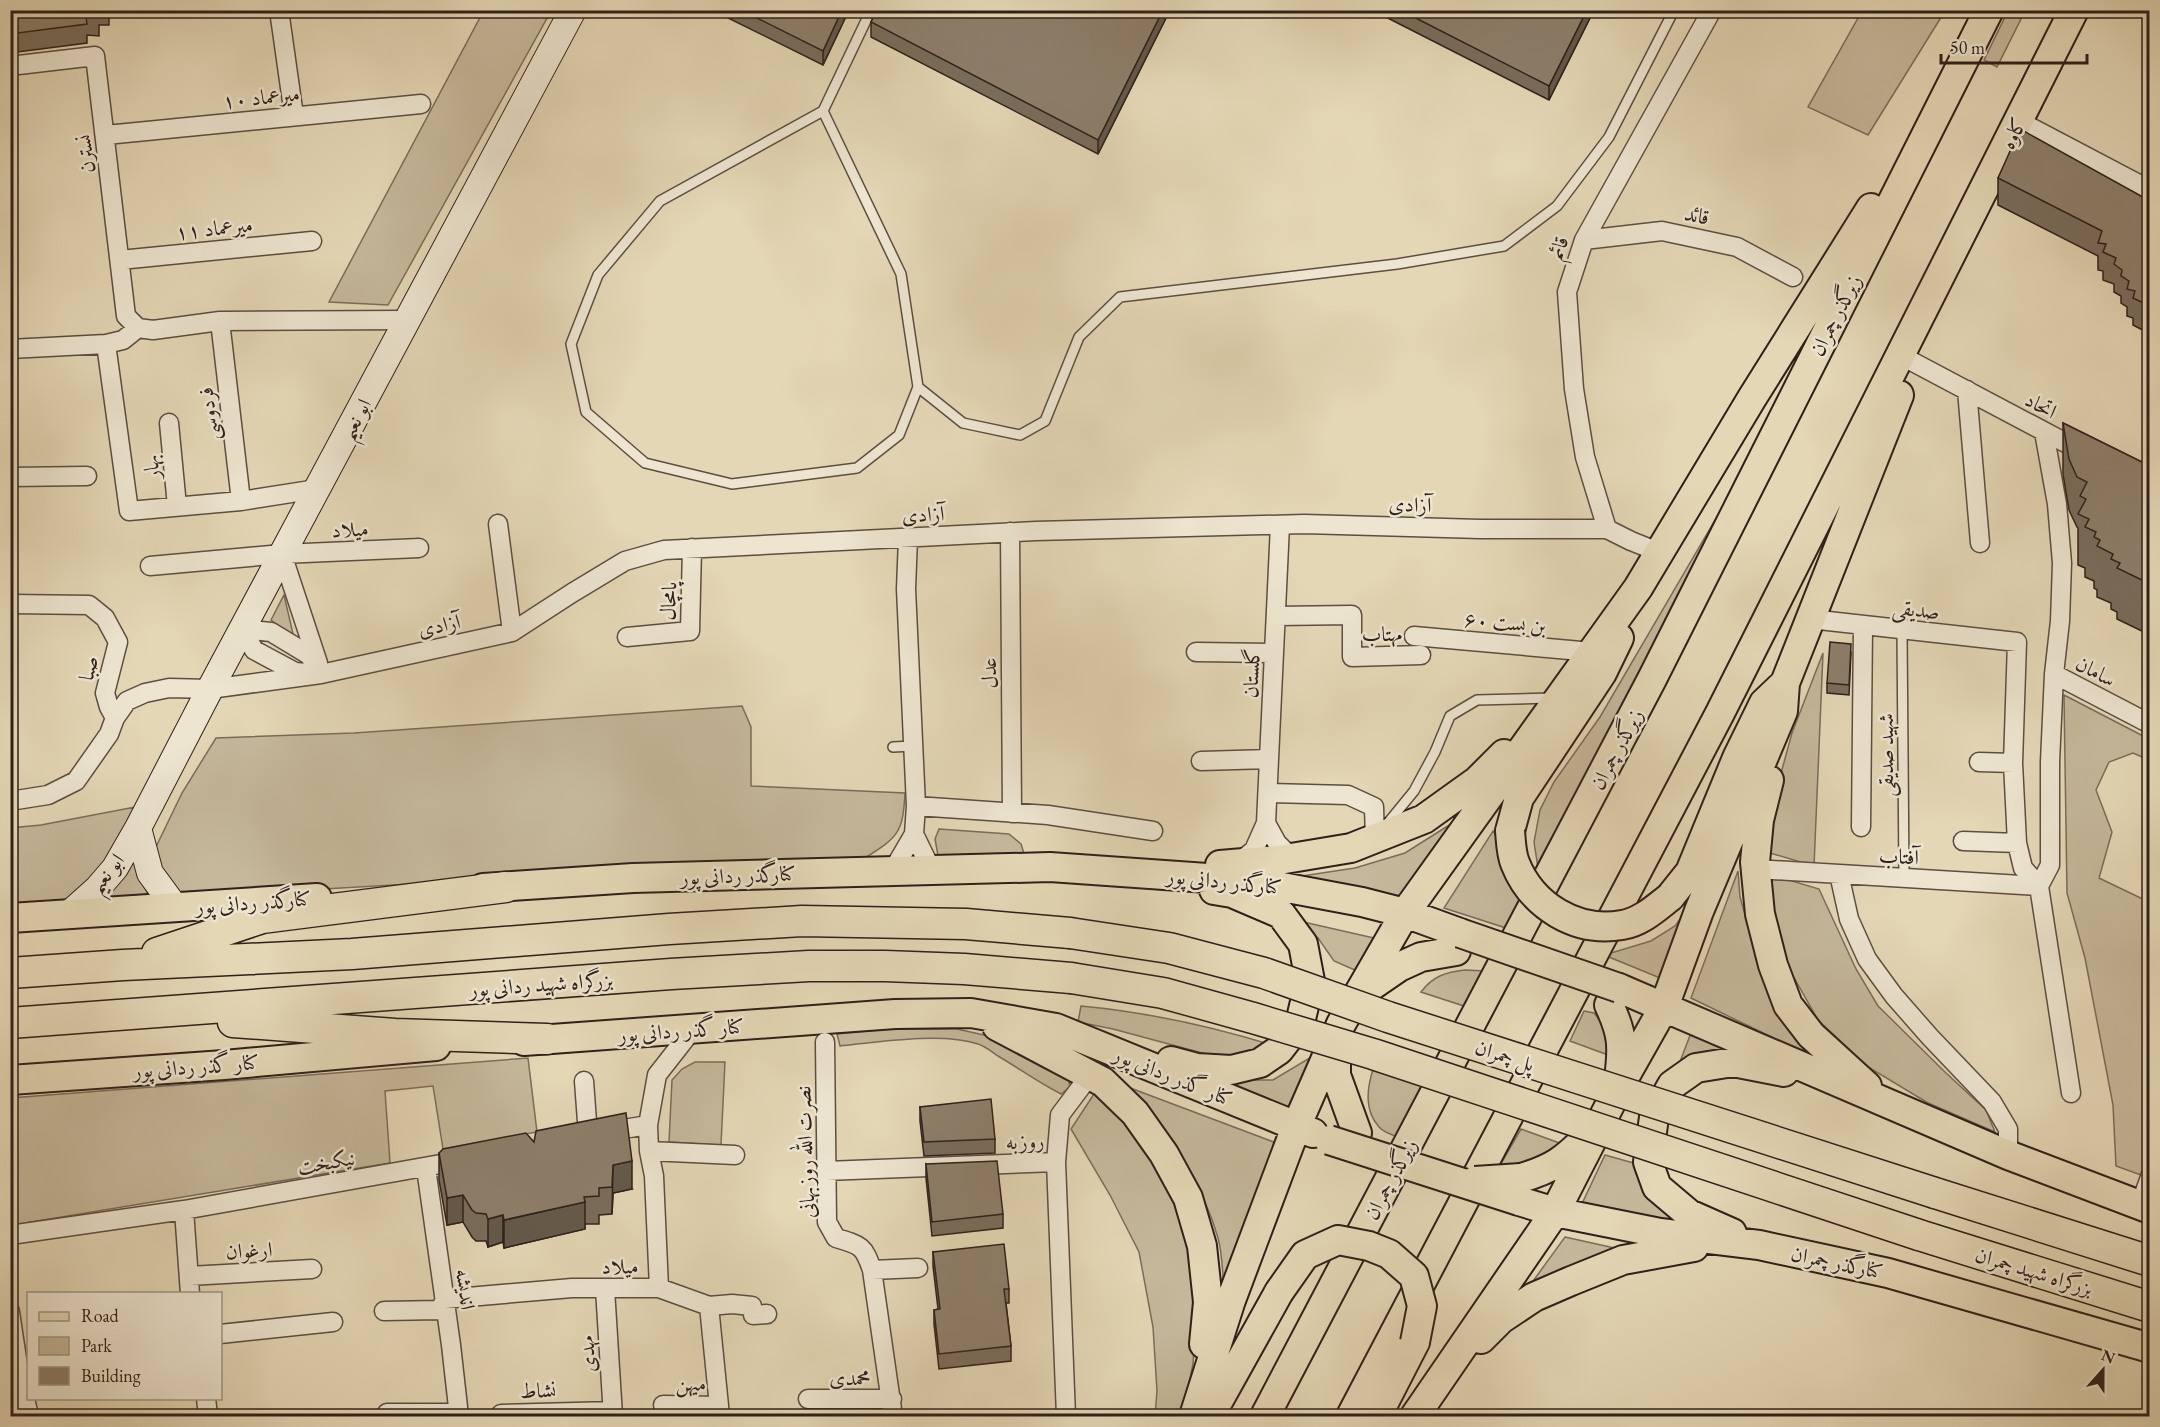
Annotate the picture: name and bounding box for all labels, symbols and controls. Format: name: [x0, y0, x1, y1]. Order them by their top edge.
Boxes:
scale bar: [1941, 27, 2086, 65]
text: 50 m: [1950, 36, 1985, 59]
street label: میرعماد ۱۰: [221, 80, 301, 114]
street label: کاوه: [1994, 112, 2032, 154]
street label: نسترن: [69, 133, 101, 175]
street label: قائد: [1682, 199, 1712, 231]
street label: میرعماد ۱۱: [174, 211, 254, 245]
street label: قائم: [1541, 233, 1579, 265]
street label: زیرگذر چمران: [1802, 269, 1867, 360]
street label: فردوسی: [191, 385, 227, 442]
street label: اتحاد: [2020, 385, 2062, 425]
street label: ابو نعیم: [333, 393, 384, 448]
street label: بهار: [136, 453, 167, 483]
street label: آزادی: [1388, 490, 1434, 518]
street label: آزادی: [901, 499, 948, 529]
street label: میلاد: [331, 515, 369, 543]
street label: پامچال: [653, 580, 685, 621]
street label: صدیقی: [1891, 593, 1941, 627]
street label: بن بست ۶۰: [1463, 605, 1547, 639]
street label: آزادی: [415, 607, 465, 643]
street label: مهتاب: [1362, 620, 1402, 648]
street label: گلستان: [1236, 647, 1266, 699]
street label: سامان: [2071, 649, 2121, 693]
street label: صبا: [72, 653, 104, 683]
street label: عدل: [975, 658, 1002, 688]
street label: زیرگذر چمران: [1582, 703, 1649, 794]
street label: شهید صدیقی: [1872, 713, 1901, 797]
street label: آفتاب: [1878, 841, 1922, 871]
street label: ابو نعیم: [82, 848, 136, 903]
street label: کنارگذر ردانی پور: [678, 858, 796, 893]
street label: کنارگذر ردانی پور: [1163, 860, 1283, 902]
street label: کنارگذر ردانی پور: [192, 883, 312, 922]
street label: بزرگراه شهید ردانی پور: [466, 965, 614, 1005]
street label: کنار گذر ردانی پور: [615, 1011, 745, 1050]
street label: پل چمران: [1471, 1033, 1539, 1079]
street label: کنار گذر ردانی پور: [1107, 1038, 1237, 1114]
street label: کنار گذر ردانی پور: [130, 1047, 260, 1086]
street label: نصرت الله روزبهانی: [786, 1085, 822, 1219]
street label: روزبه: [1005, 1127, 1045, 1155]
street label: زیرگذر چمران: [1356, 1133, 1423, 1224]
street label: نیکبخت: [295, 1144, 357, 1180]
street label: ارغوان: [225, 1235, 273, 1265]
street label: کنارگذر چمران: [1789, 1238, 1886, 1285]
street label: بزرگراه شهید چمران: [1972, 1240, 2096, 1303]
street label: میلاد: [601, 1252, 639, 1280]
street label: اندیشه: [450, 1267, 482, 1311]
legend: [27, 1292, 222, 1400]
text: Road: [81, 1304, 120, 1327]
text: Park: [81, 1334, 112, 1357]
street label: مهدی: [572, 1335, 603, 1373]
north arrow: [2073, 1340, 2133, 1400]
text: N: [2098, 1344, 2118, 1369]
text: Building: [81, 1364, 141, 1387]
street label: محمدی: [829, 1364, 871, 1391]
street label: میهن: [675, 1369, 707, 1398]
street label: نشاط: [520, 1376, 556, 1404]

